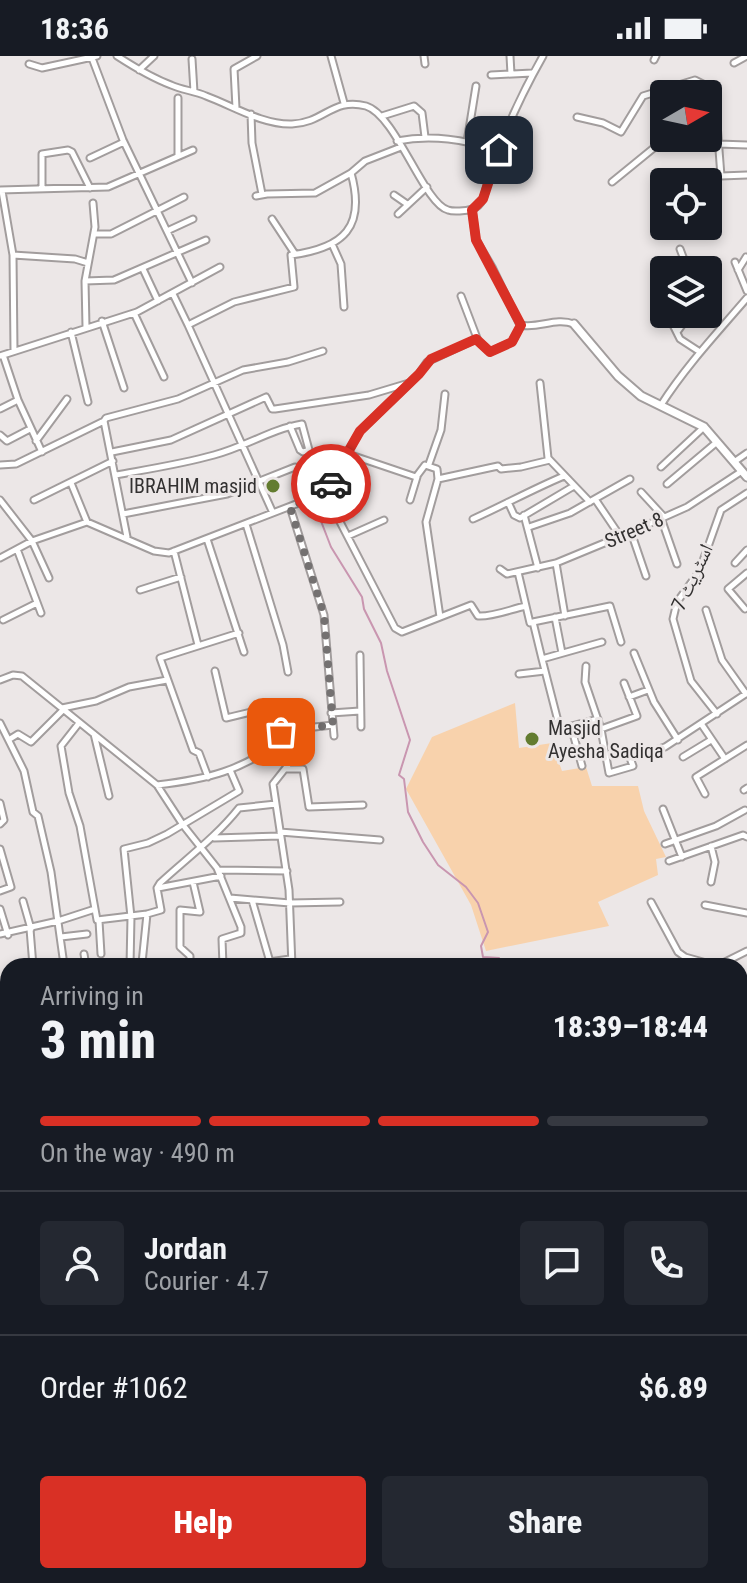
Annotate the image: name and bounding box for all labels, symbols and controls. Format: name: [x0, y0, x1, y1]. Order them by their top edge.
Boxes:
text: 18:36: [40, 11, 109, 46]
north arrow: [650, 80, 722, 152]
map controls: [650, 80, 722, 328]
pin: [465, 116, 533, 184]
icon: home: [477, 128, 521, 172]
button: locate: [650, 168, 722, 240]
button: layers: [650, 256, 722, 328]
courier: [291, 444, 371, 524]
icon: car: [309, 462, 353, 506]
place label: IBRAHIM masjid: [129, 474, 257, 498]
marker: IBRAHIM masjid: [264, 477, 282, 495]
street label: Street 8: [601, 507, 667, 553]
street label: اسٹریٹ 7: [666, 540, 718, 614]
pin: [247, 698, 315, 766]
icon: bag: [259, 710, 303, 754]
place label: Masjid Ayesha Sadiqa: [548, 716, 664, 763]
marker: Masjid Ayesha Sadiqa: [523, 730, 541, 748]
text: Arriving in: [40, 981, 144, 1011]
text: 18:39–18:44: [553, 1009, 708, 1044]
text: 3 min: [40, 1010, 156, 1071]
text: On the way · 490 m: [40, 1138, 235, 1168]
button: person: [40, 1221, 124, 1305]
button: chat: [520, 1221, 604, 1305]
button: phone: [624, 1221, 708, 1305]
text: Jordan: [144, 1231, 227, 1266]
text: Courier · 4.7: [144, 1266, 269, 1296]
text: Order #1062: [40, 1370, 188, 1405]
text: $6.89: [639, 1370, 708, 1405]
button: Help: [40, 1476, 366, 1568]
button: Share: [382, 1476, 708, 1568]

